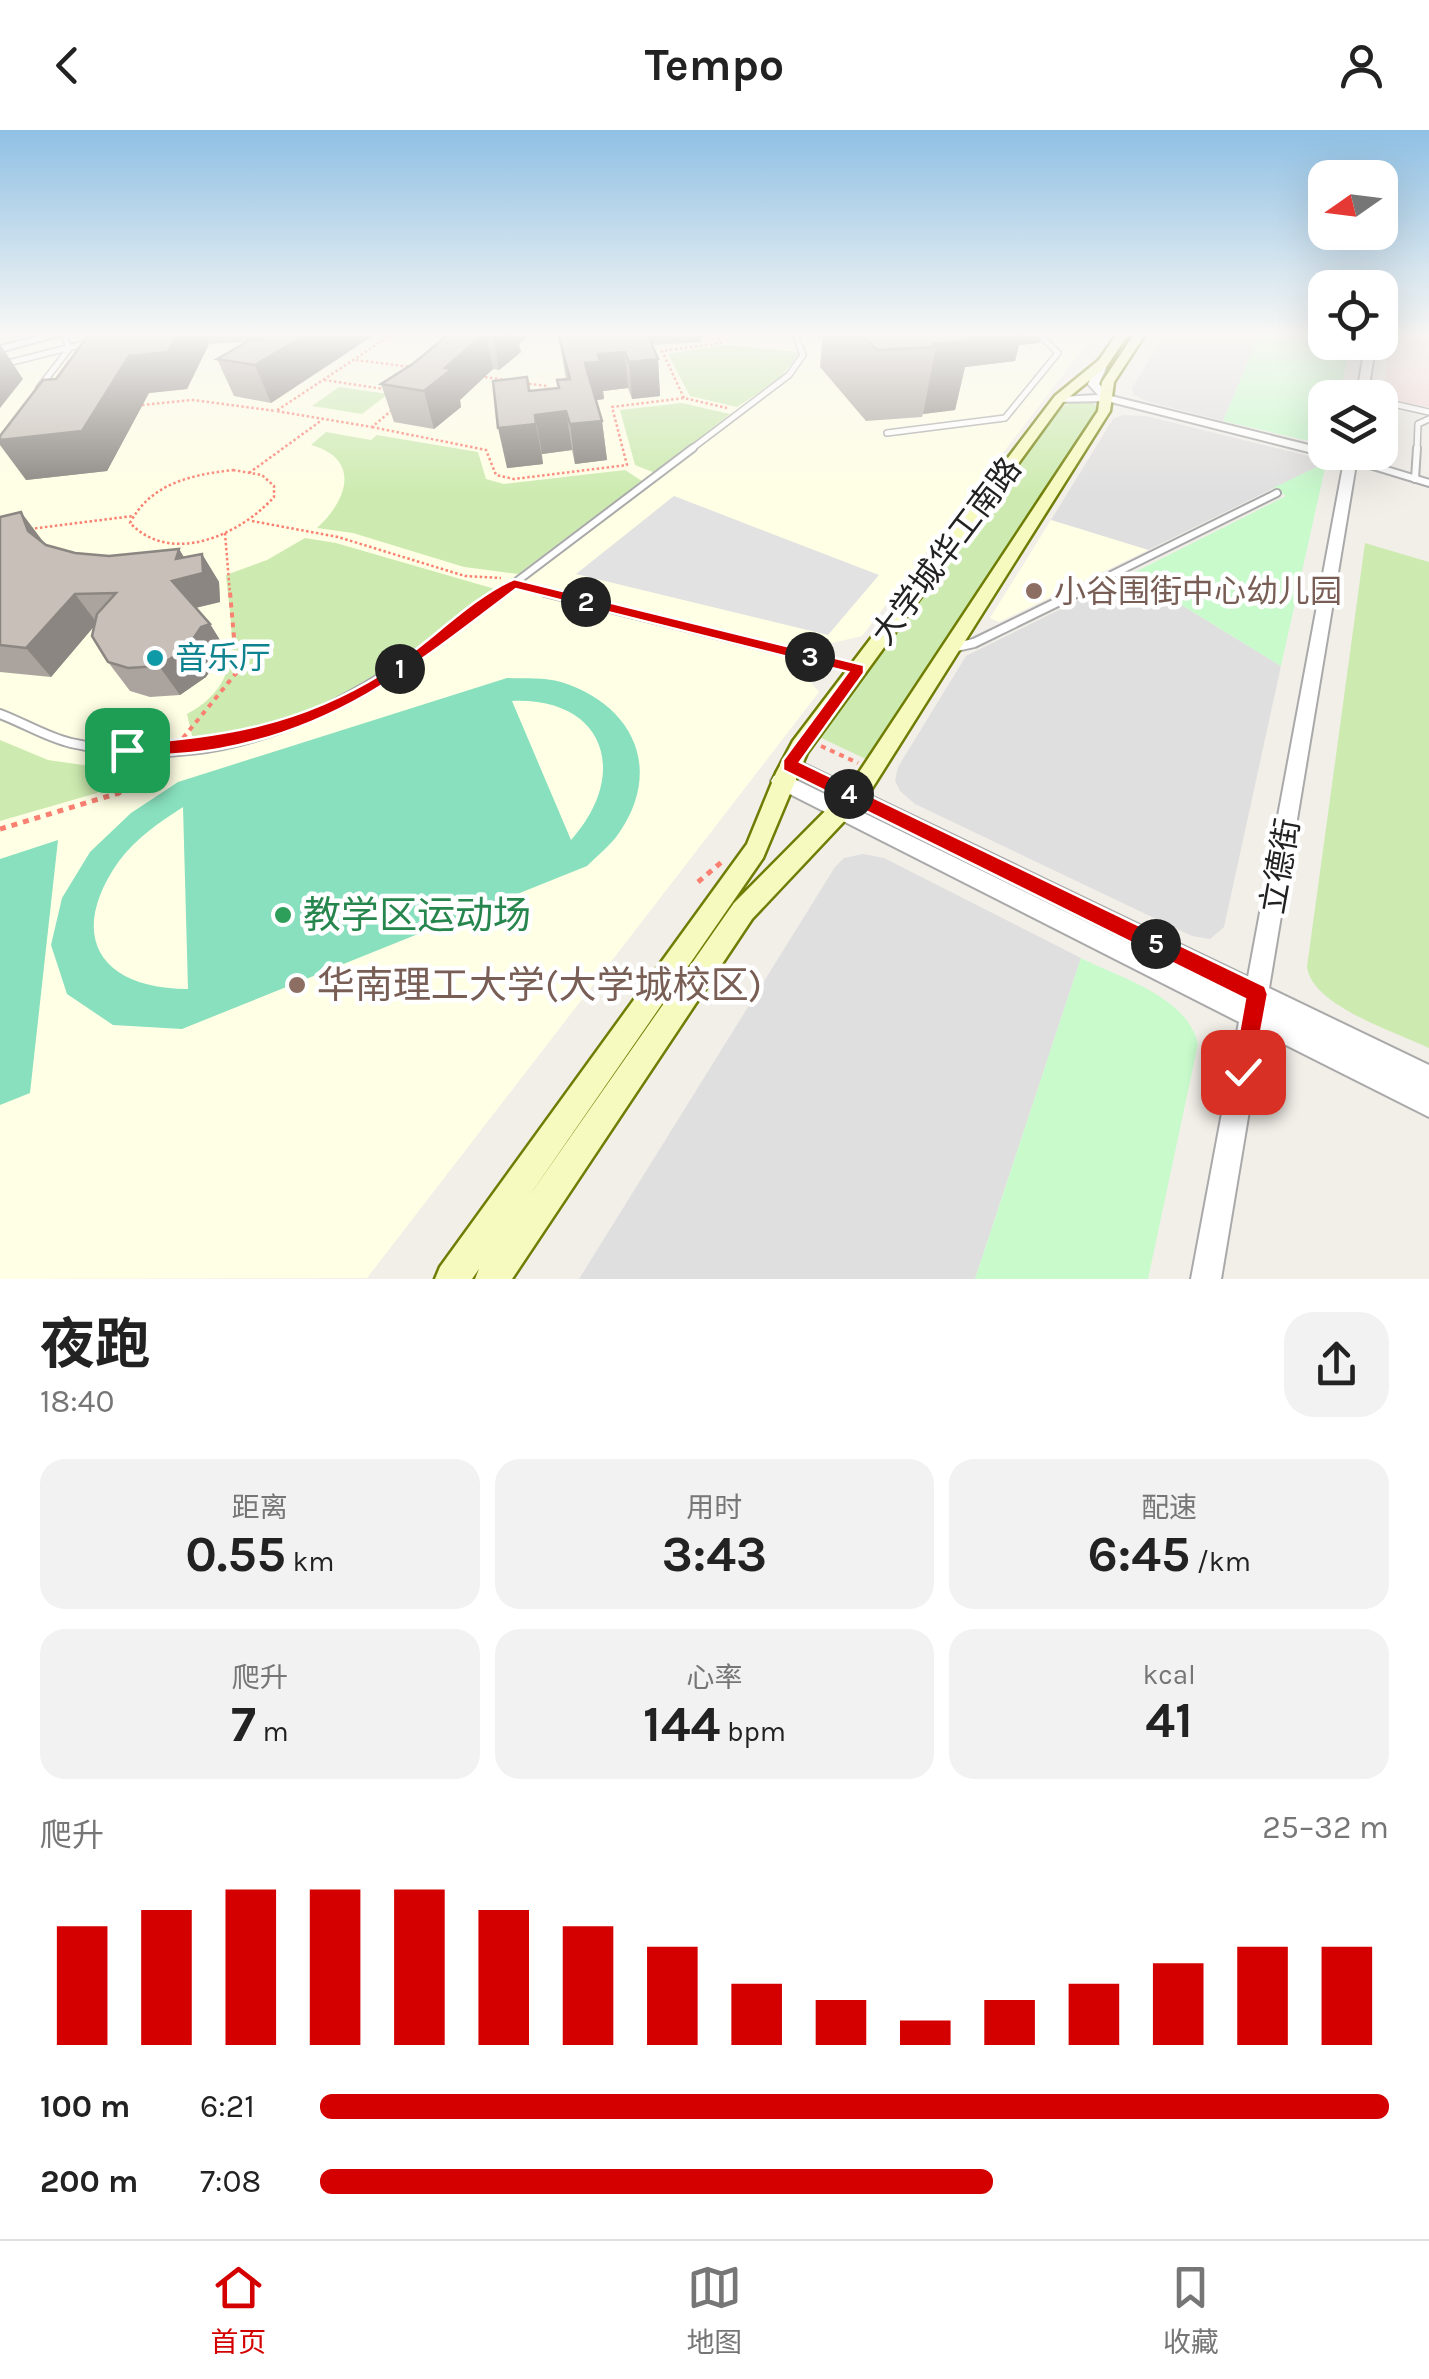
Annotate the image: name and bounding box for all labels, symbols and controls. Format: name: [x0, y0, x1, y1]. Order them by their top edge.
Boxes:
icon: back: [40, 38, 95, 93]
icon: person: [1334, 38, 1389, 93]
text: Tempo: [645, 39, 784, 91]
north arrow: [1308, 160, 1398, 250]
map controls: [1308, 160, 1398, 470]
button: locate: [1308, 270, 1398, 360]
button: layers: [1308, 380, 1398, 470]
street label: 大学城华工南路: [864, 451, 1029, 652]
place label: 小谷围街中心幼儿园: [1054, 573, 1342, 610]
pin: 2: [561, 577, 611, 627]
marker: 小谷围街中心幼儿园: [1023, 580, 1045, 602]
text: 2: [578, 585, 594, 618]
pin: 3: [785, 632, 835, 682]
place label: 音乐厅: [175, 640, 271, 677]
text: 3: [801, 640, 819, 673]
pin: 1: [375, 644, 425, 694]
marker: 音乐厅: [144, 647, 166, 669]
text: 1: [395, 652, 405, 685]
pin: [85, 708, 170, 793]
icon: arrive: [100, 723, 155, 778]
pin: 4: [824, 769, 874, 819]
text: 4: [841, 777, 857, 810]
street label: 立德街: [1254, 816, 1307, 917]
place label: 教学区运动场: [303, 893, 531, 938]
marker: 教学区运动场: [272, 904, 294, 926]
pin: 5: [1131, 919, 1181, 969]
text: 5: [1148, 927, 1164, 960]
place label: 华南理工大学(大学城校区): [317, 963, 762, 1008]
marker: 华南理工大学(大学城校区): [286, 974, 308, 996]
pin: [1201, 1030, 1286, 1115]
icon: check: [1216, 1045, 1271, 1100]
button: share: [1284, 1312, 1389, 1417]
text: 夜跑: [40, 1313, 150, 1377]
text: 18:40: [40, 1383, 114, 1420]
text: 距离: [232, 1491, 288, 1524]
text: 用时: [686, 1491, 743, 1524]
text: 配速: [1141, 1491, 1197, 1524]
text: 0.55: [185, 1525, 286, 1584]
text: 3:43: [662, 1525, 767, 1584]
text: 6:45: [1087, 1525, 1190, 1584]
text: km: [286, 1545, 334, 1578]
text: /km: [1190, 1545, 1251, 1578]
text: kcal: [1142, 1658, 1196, 1691]
text: 爬升: [232, 1661, 288, 1694]
text: 心率: [686, 1661, 743, 1694]
text: 41: [1145, 1691, 1193, 1750]
text: 7: [231, 1695, 256, 1754]
text: 144: [643, 1695, 720, 1754]
text: m: [256, 1715, 289, 1748]
text: bpm: [720, 1715, 786, 1748]
text: 25–32 m: [1262, 1809, 1389, 1846]
text: 爬升: [40, 1817, 104, 1854]
text: 100 m: [40, 2088, 130, 2125]
text: 6:21: [200, 2088, 255, 2125]
text: 200 m: [40, 2163, 138, 2200]
text: 7:08: [200, 2163, 261, 2200]
tab: 首页: [210, 2260, 266, 2360]
tab: 地图: [686, 2260, 743, 2360]
tab: 收藏: [1163, 2260, 1219, 2360]

